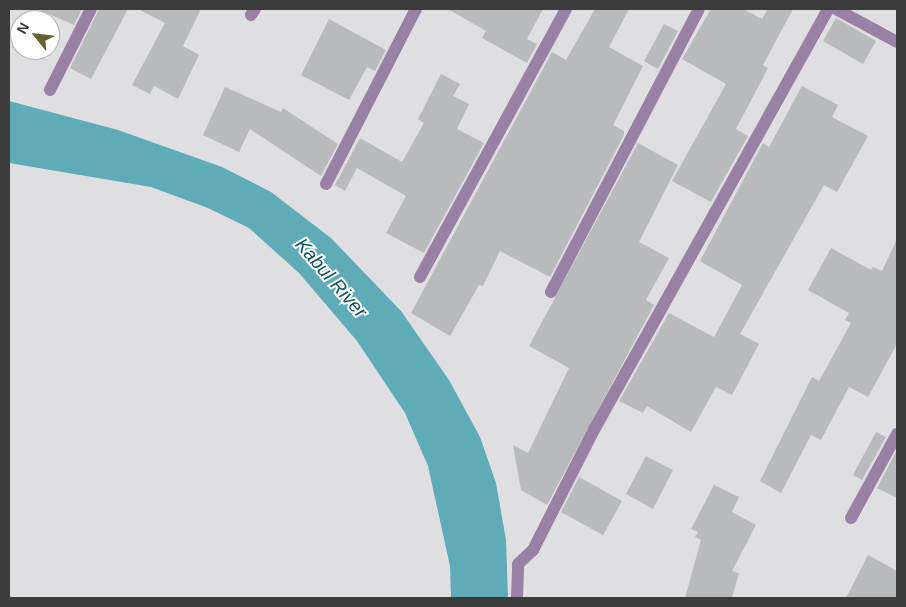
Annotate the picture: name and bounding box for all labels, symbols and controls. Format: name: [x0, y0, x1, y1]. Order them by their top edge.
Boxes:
north arrow: [10, 10, 60, 60]
text: N: [13, 20, 32, 37]
water label: Kabul River: [290, 233, 372, 323]

